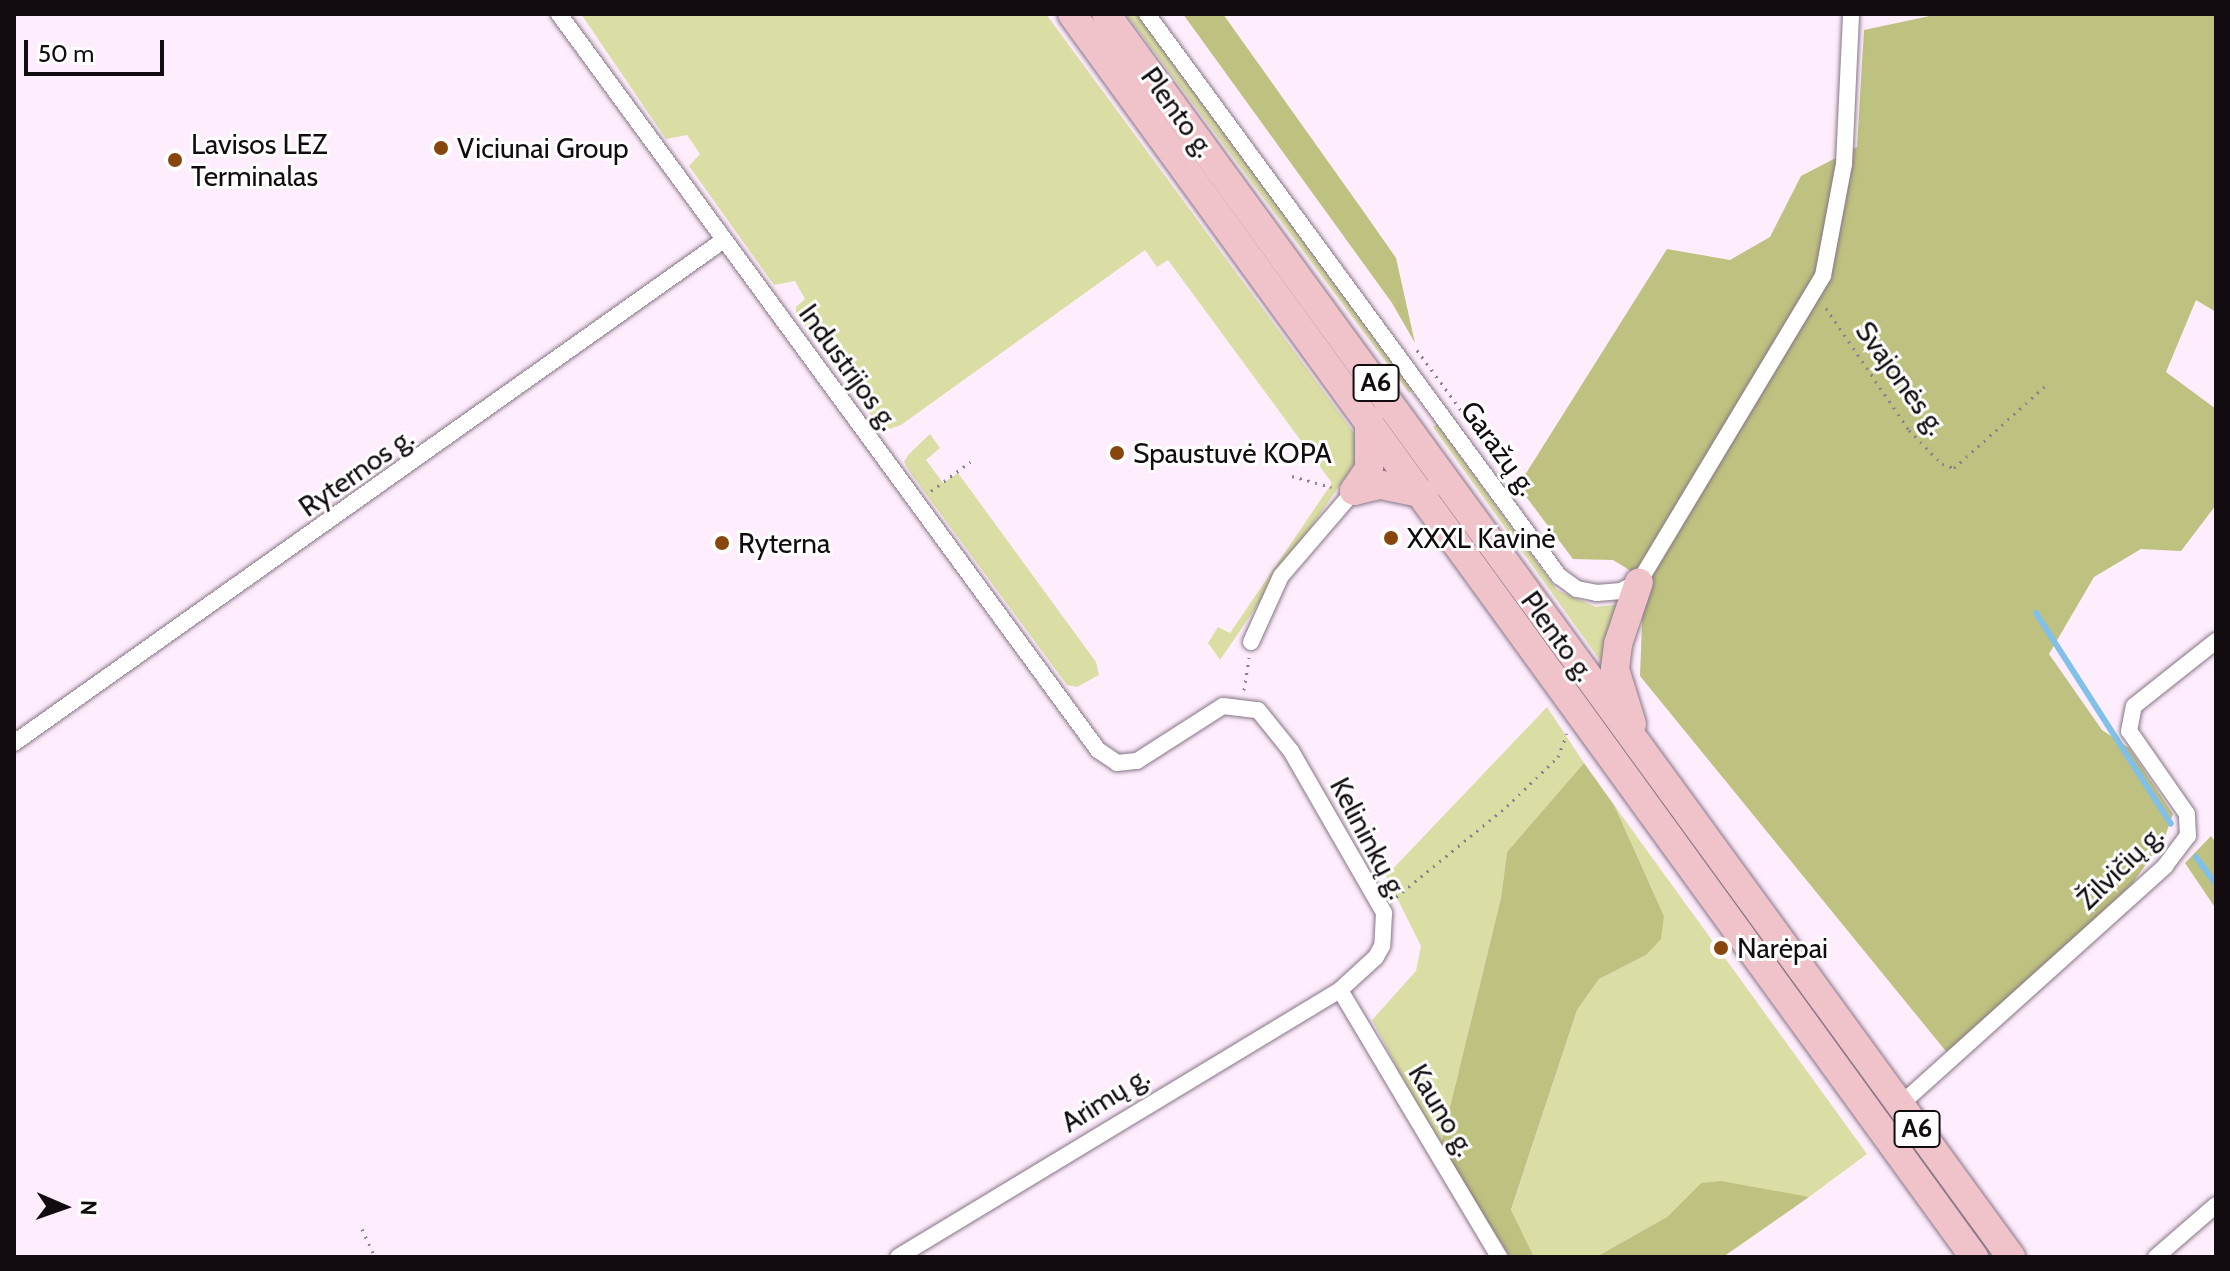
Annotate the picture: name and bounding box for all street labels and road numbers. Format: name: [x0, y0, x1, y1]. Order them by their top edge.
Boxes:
street label: Plento g.: [1134, 61, 1222, 163]
street label: Industrijos g.: [792, 297, 906, 437]
street label: Svajonės g.: [1849, 315, 1953, 441]
road number: A6: [1352, 361, 1400, 405]
street label: Garažų g.: [1454, 394, 1544, 502]
street label: Ryternos g.: [292, 420, 420, 524]
street label: Plento g.: [1514, 585, 1602, 687]
street label: Kelininkų g.: [1323, 772, 1415, 904]
street label: Žilvičių g.: [2070, 818, 2170, 916]
street label: Kauno g.: [1402, 1058, 1482, 1162]
street label: Arimų g.: [1055, 1059, 1155, 1139]
road number: A6: [1893, 1107, 1941, 1151]

